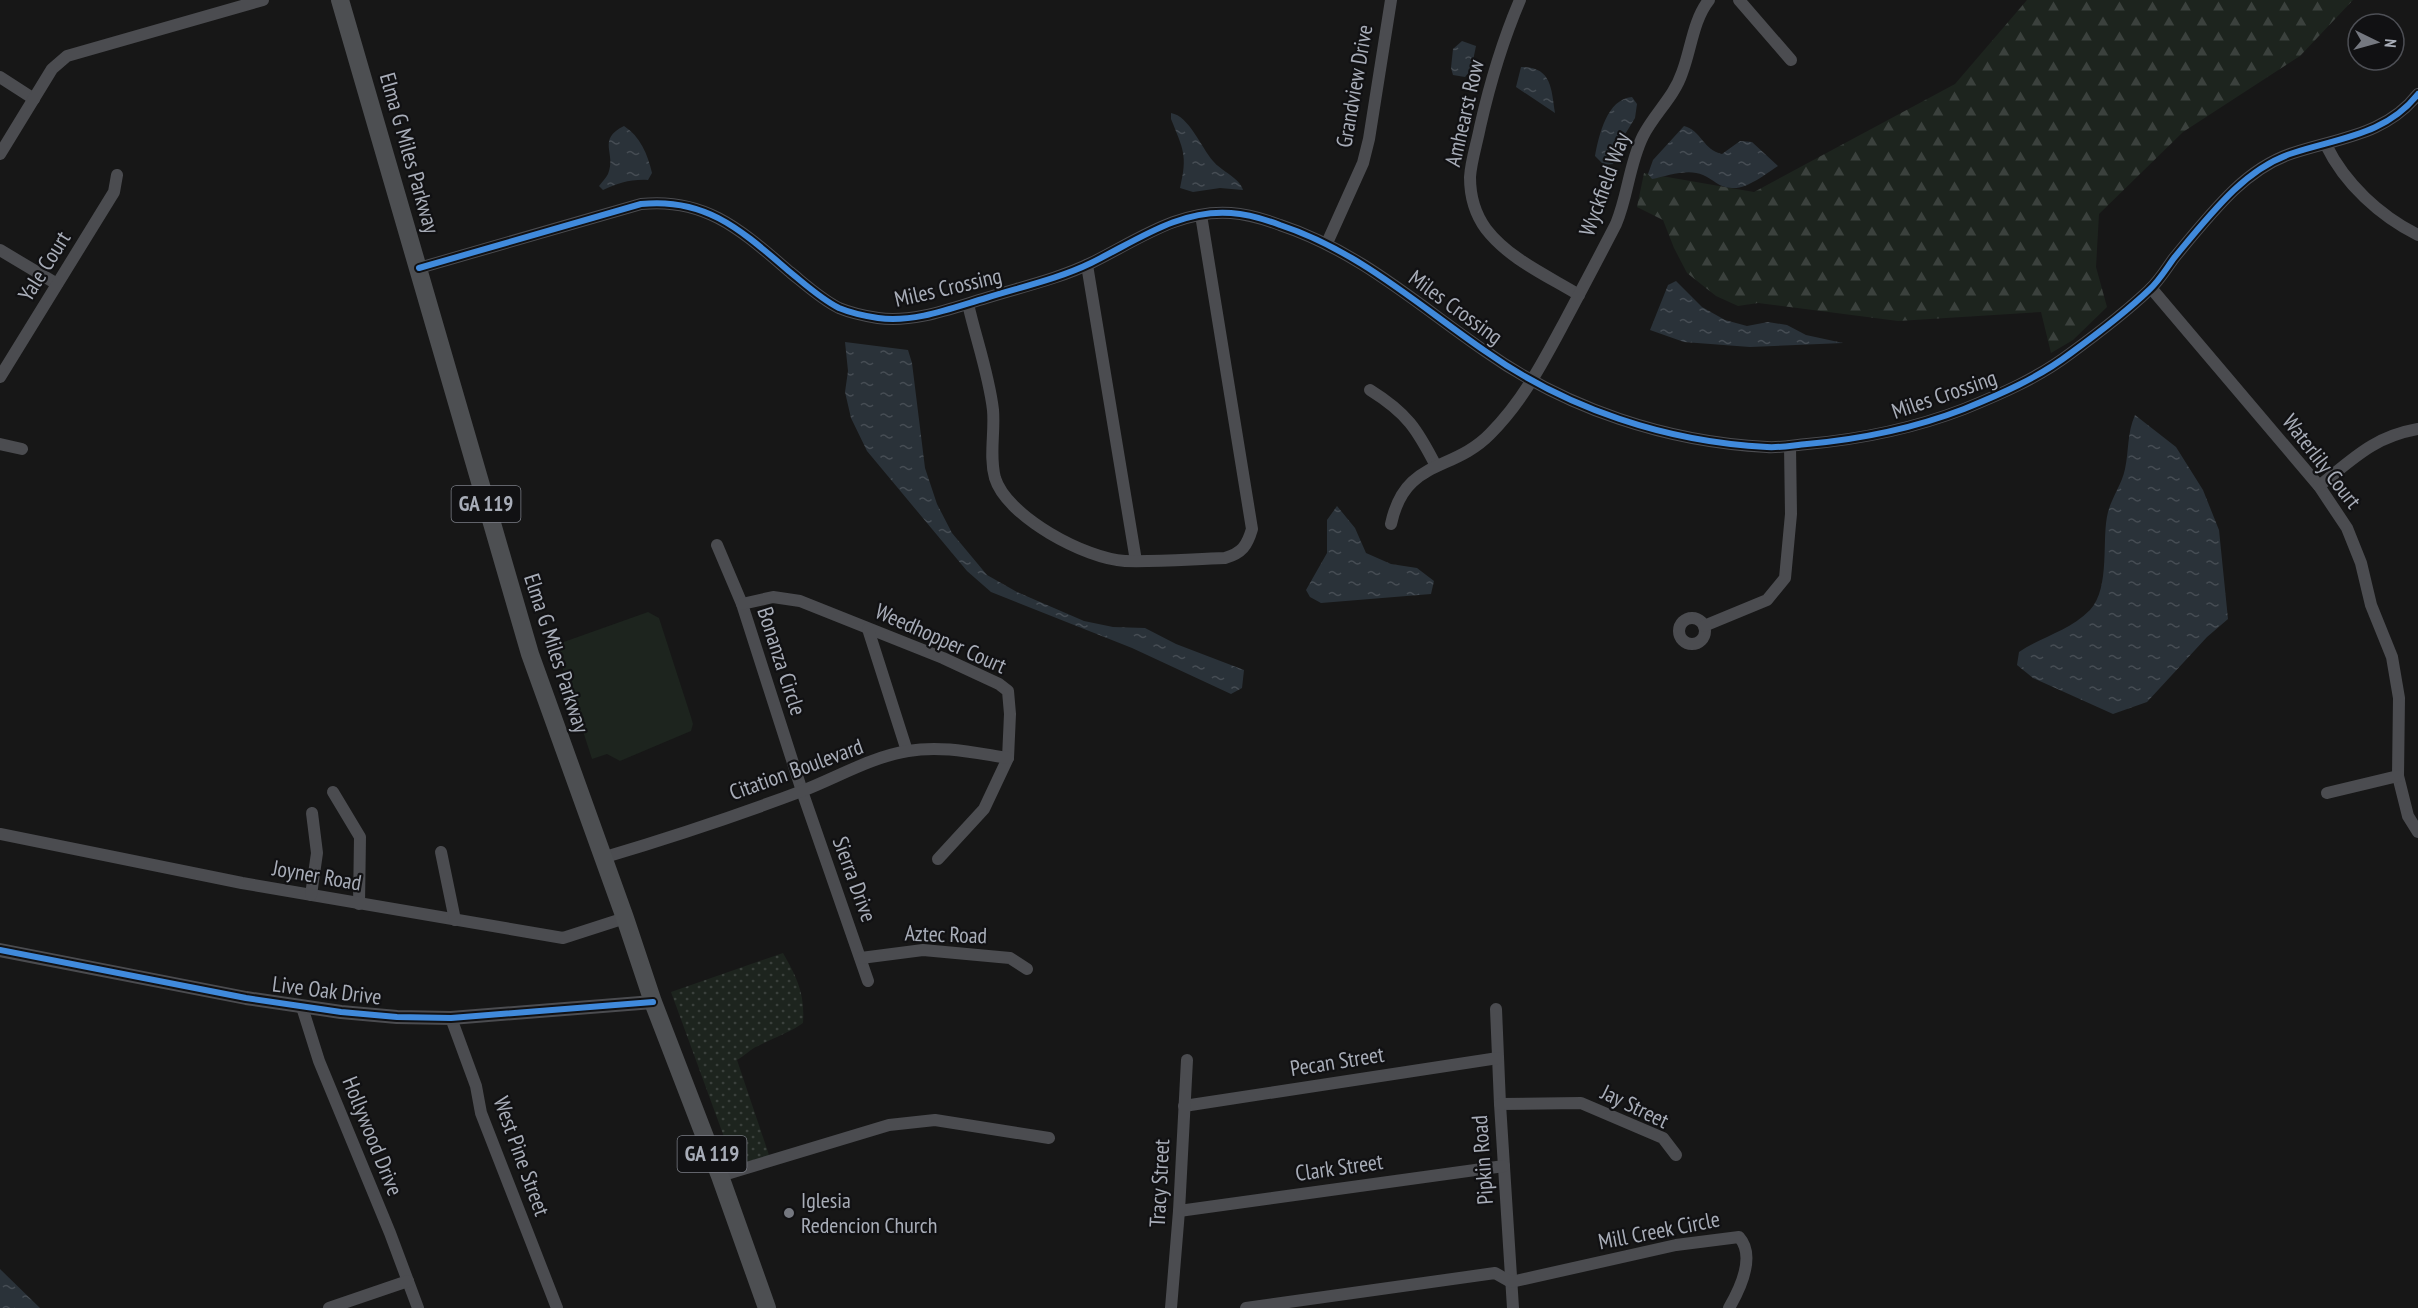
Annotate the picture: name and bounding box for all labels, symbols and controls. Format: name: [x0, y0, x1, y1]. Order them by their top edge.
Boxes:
north arrow: [2346, 12, 2406, 72]
street label: Grandview Drive: [1329, 22, 1379, 150]
text: N: [2381, 38, 2401, 48]
street label: Amhearst Row: [1438, 57, 1490, 169]
street label: Elma G Miles Parkway: [374, 70, 446, 237]
street label: Wyckfield Way: [1572, 128, 1636, 240]
street label: Yale Court: [12, 226, 76, 306]
street label: Miles Crossing: [892, 261, 1004, 313]
street label: Miles Crossing: [1404, 264, 1508, 350]
street label: Miles Crossing: [1888, 363, 2000, 425]
street label: Waterlily Court: [2276, 408, 2368, 514]
road number: GA 119: [452, 486, 520, 522]
street label: Elma G Miles Parkway: [518, 570, 596, 737]
street label: Weedhopper Court: [871, 597, 1011, 679]
street label: Bonanza Circle: [751, 603, 813, 719]
street label: Citation Boulevard: [725, 732, 867, 806]
street label: Sierra Drive: [827, 832, 883, 926]
street label: Joyner Road: [269, 853, 364, 897]
street label: Aztec Road: [904, 919, 988, 949]
street label: Live Oak Drive: [271, 969, 383, 1011]
street label: Pecan Street: [1288, 1040, 1386, 1082]
street label: Hollywood Drive: [336, 1072, 410, 1200]
street label: Jay Street: [1596, 1077, 1673, 1134]
street label: West Pine Street: [487, 1093, 557, 1219]
street label: Pipkin Road: [1465, 1114, 1499, 1206]
road number: GA 119: [678, 1136, 746, 1172]
street label: Tracy Street: [1143, 1138, 1175, 1228]
street label: Clark Street: [1293, 1147, 1385, 1187]
place label: Iglesia Redencion Church: [801, 1186, 937, 1239]
street label: Mill Creek Circle: [1596, 1205, 1722, 1255]
marker: Iglesia Redencion Church: [782, 1206, 796, 1220]

